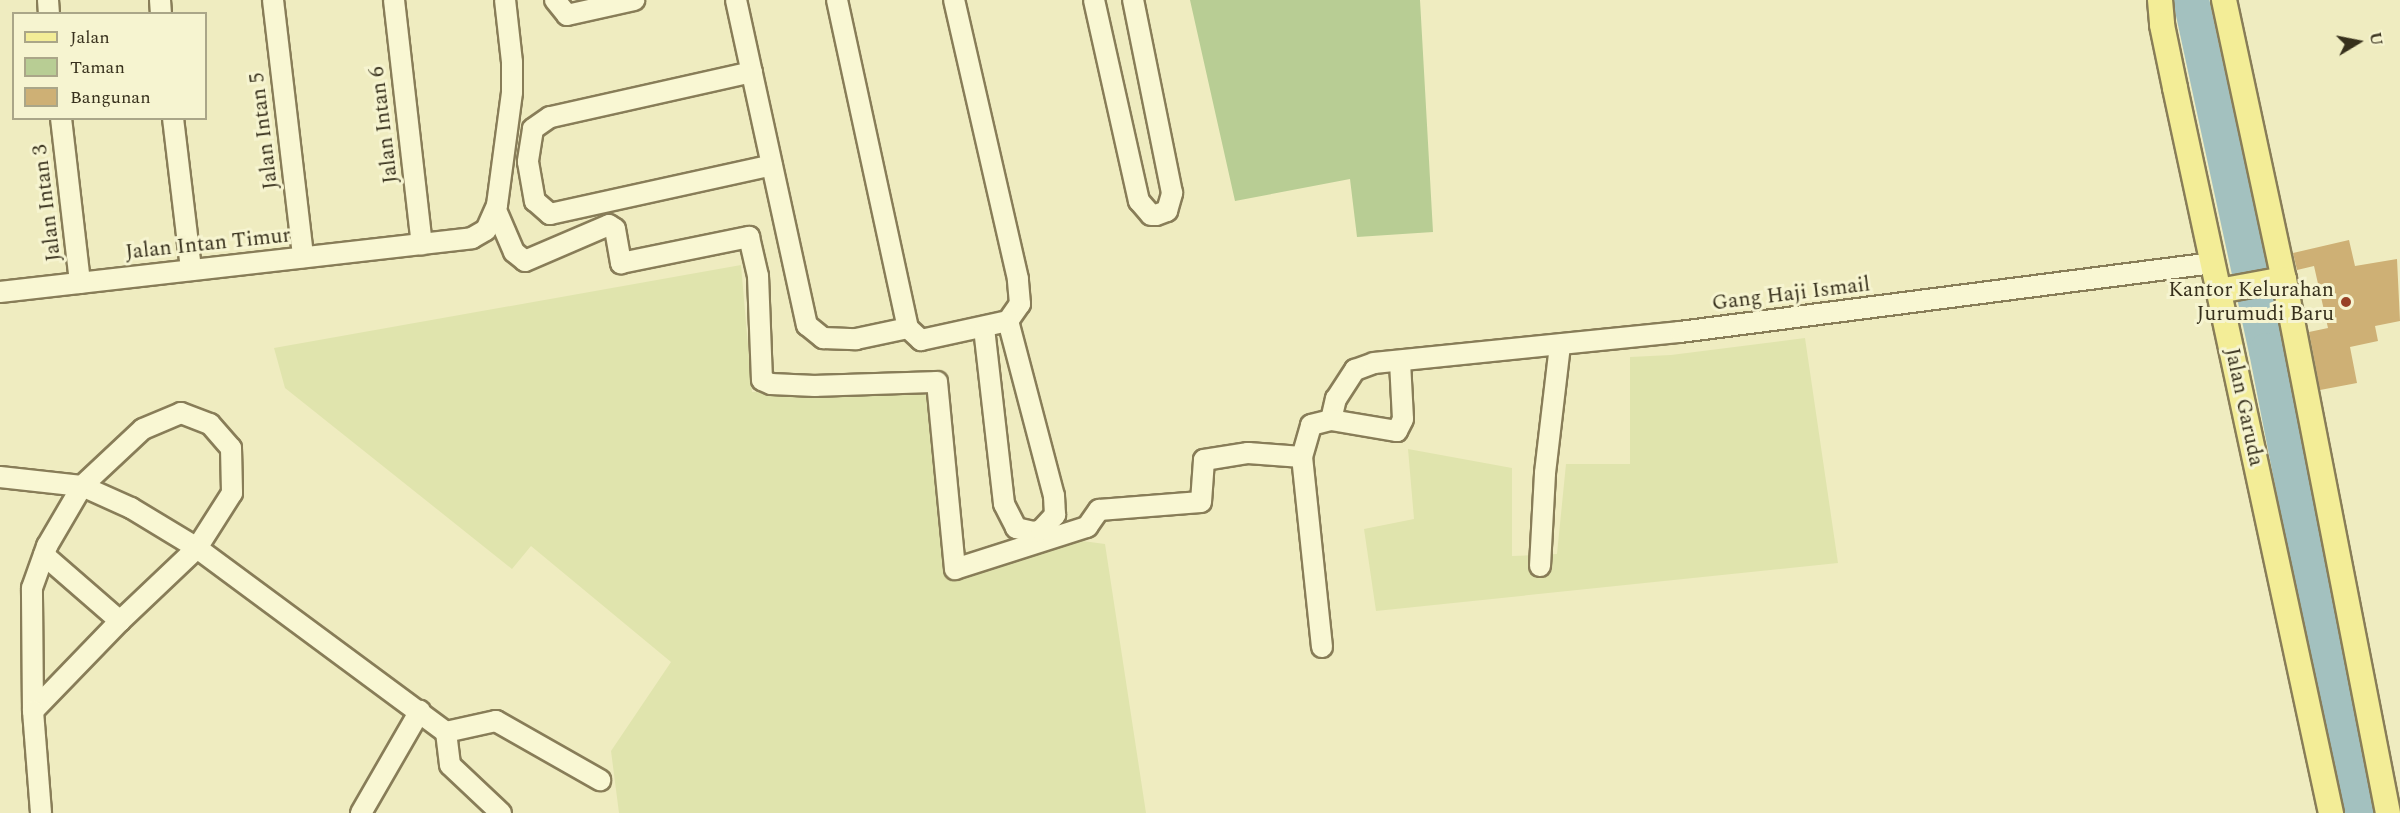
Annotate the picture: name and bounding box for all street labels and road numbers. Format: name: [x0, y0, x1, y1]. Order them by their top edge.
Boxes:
street label: Jalan Intan 6: [364, 65, 404, 185]
street label: Jalan Intan 5: [244, 71, 284, 191]
street label: Jalan Intan 3: [27, 143, 67, 263]
street label: Jalan Intan Timur: [124, 223, 292, 265]
street label: Gang Haji Ismail: [1710, 272, 1872, 316]
street label: Jalan Garuda: [2219, 346, 2269, 468]

